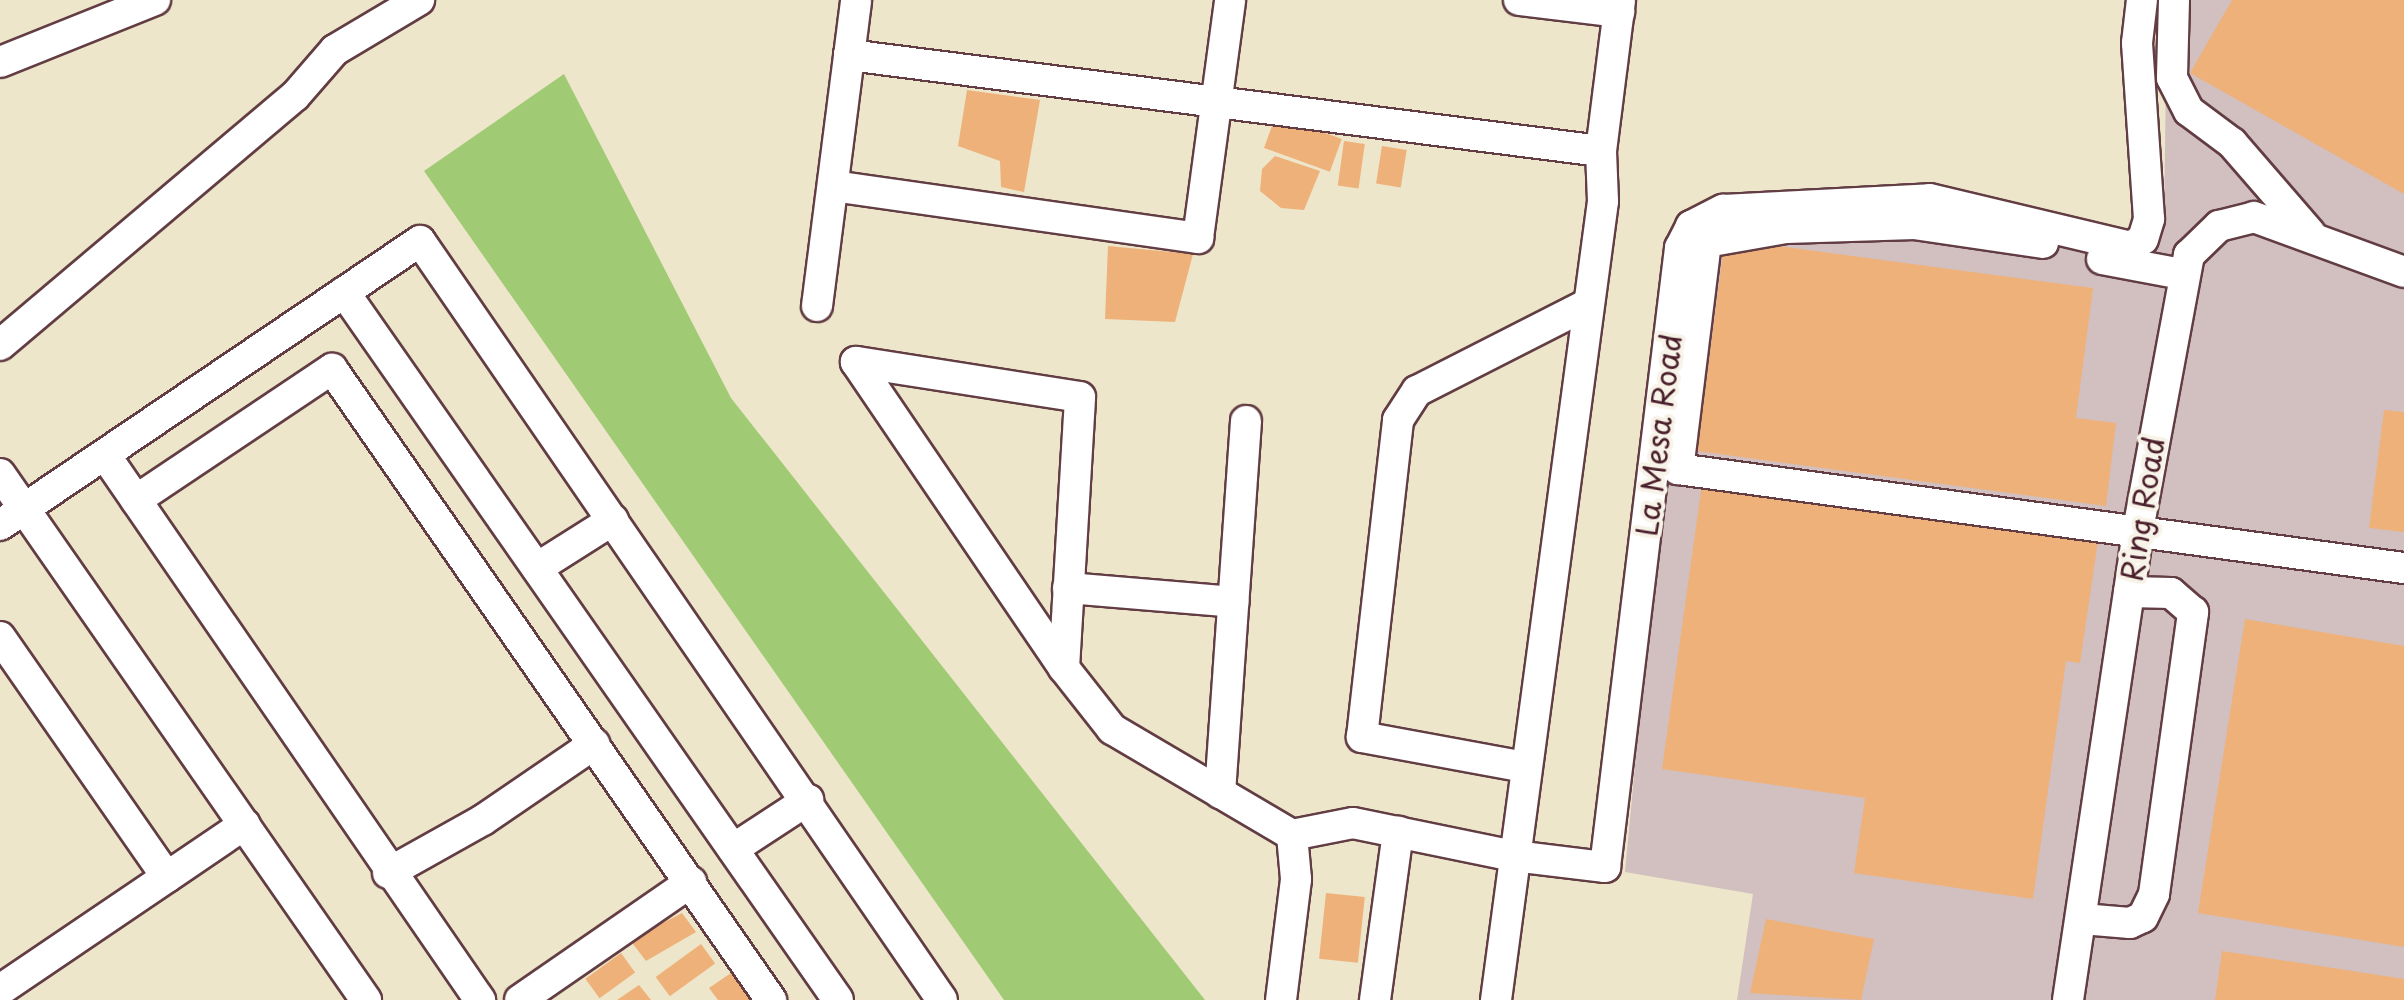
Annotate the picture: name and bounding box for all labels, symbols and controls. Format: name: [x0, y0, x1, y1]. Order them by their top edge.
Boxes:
street label: La Mesa Road: [1628, 332, 1688, 538]
street label: Ring Road: [2113, 434, 2171, 584]

